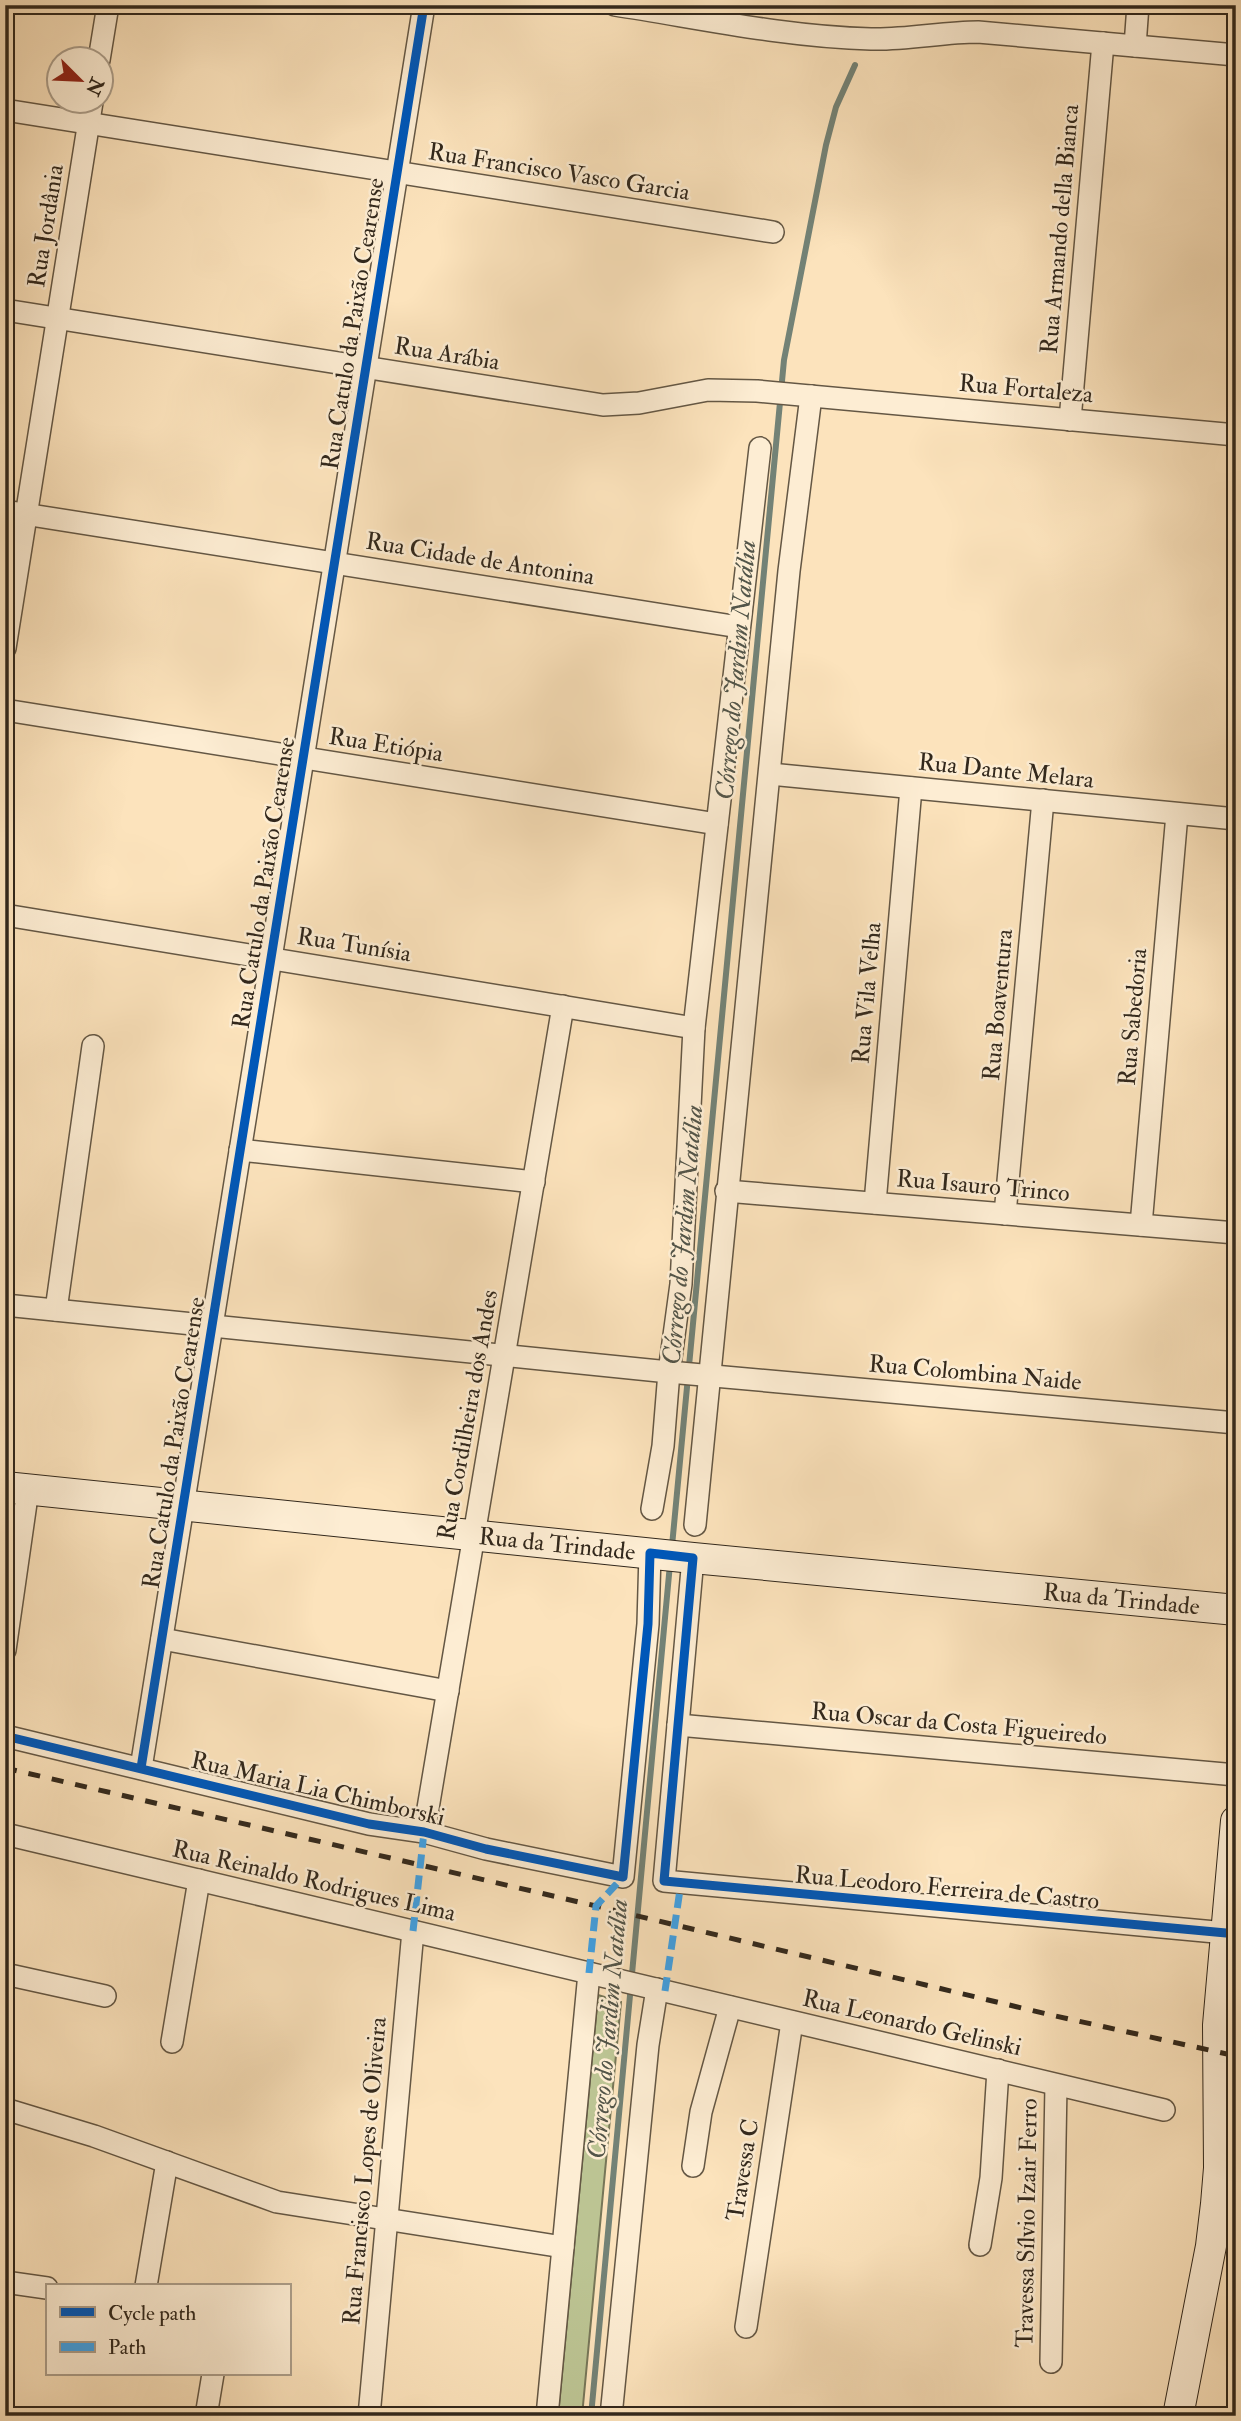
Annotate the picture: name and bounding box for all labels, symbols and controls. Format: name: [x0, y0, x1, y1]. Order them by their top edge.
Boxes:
north arrow: [46, 46, 116, 116]
text: N: [80, 73, 109, 100]
street label: Rua Armando della Bianca: [1034, 102, 1086, 355]
street label: Rua Francisco Vasco Garcia: [426, 136, 693, 208]
street label: Rua Jordânia: [21, 161, 71, 290]
street label: Rua Catulo da Paixão Cearense: [315, 176, 391, 472]
street label: Rua Arábia: [392, 330, 503, 378]
street label: Rua Fortaleza: [958, 368, 1095, 410]
street label: Rua Cidade de Antonina: [363, 526, 598, 593]
water label: Córrego do Jardim Natália: [709, 539, 763, 801]
street label: Rua Etiópia: [327, 721, 447, 770]
street label: Rua Catulo da Paixão Cearense: [226, 735, 302, 1031]
street label: Rua Dante Melara: [917, 746, 1096, 796]
street label: Rua Vila Velha: [845, 920, 889, 1065]
street label: Rua Tunísia: [295, 921, 414, 970]
street label: Rua Boaventura: [976, 927, 1020, 1082]
street label: Rua Sabedoria: [1112, 946, 1155, 1087]
water label: Córrego do Jardim Natália: [656, 1104, 710, 1366]
street label: Rua Isauro Trinco: [895, 1163, 1071, 1209]
street label: Rua Cordilheira dos Andes: [431, 1287, 505, 1543]
street label: Rua Catulo da Paixão Cearense: [136, 1295, 212, 1591]
street label: Rua Colombina Naide: [867, 1348, 1083, 1398]
street label: Rua da Trindade: [477, 1520, 637, 1567]
street label: Rua da Trindade: [1042, 1576, 1201, 1622]
street label: Rua Oscar da Costa Figueiredo: [810, 1696, 1108, 1752]
street label: Rua Maria Lia Chimborski: [188, 1745, 448, 1833]
street label: Rua Reinaldo Rodrigues Lima: [169, 1833, 460, 1929]
street label: Rua Leodoro Ferreira de Castro: [794, 1859, 1100, 1917]
water label: Córrego do Jardim Natália: [581, 1898, 635, 2160]
street label: Rua Leonardo Gelinski: [799, 1983, 1025, 2063]
street label: Rua Francisco Lopes de Oliveira: [336, 2015, 394, 2326]
street label: Travessa Sílvio Izair Ferro: [1009, 2098, 1045, 2348]
street label: Travessa C: [720, 2117, 766, 2223]
legend: [46, 2284, 290, 2376]
text: Cycle path: [108, 2300, 196, 2327]
text: Path: [108, 2334, 146, 2361]

